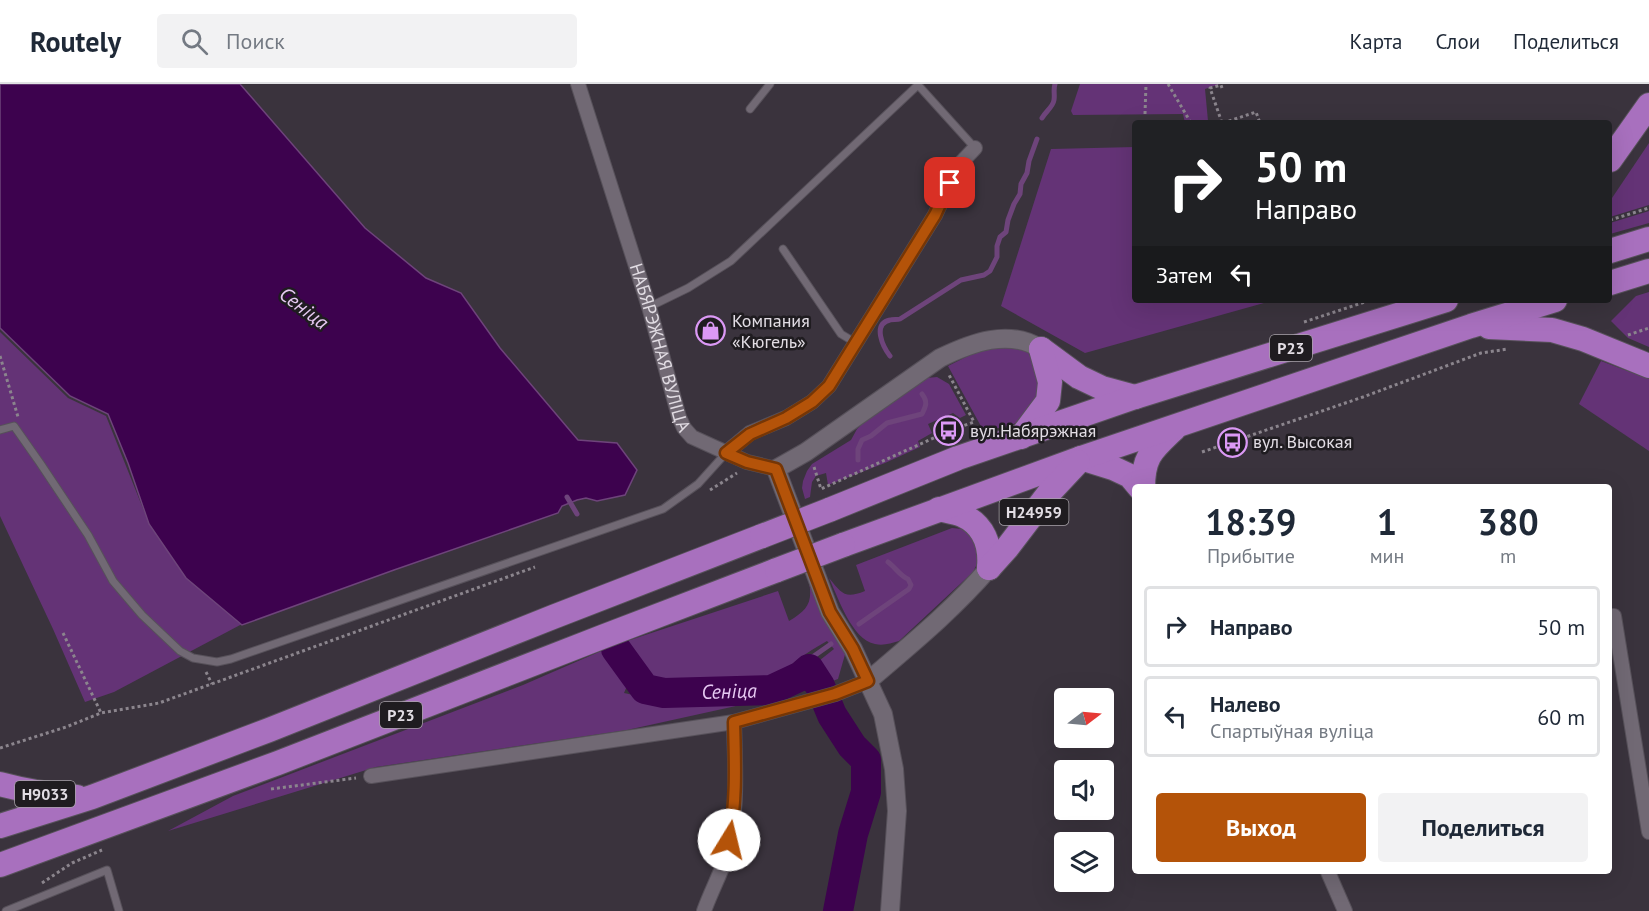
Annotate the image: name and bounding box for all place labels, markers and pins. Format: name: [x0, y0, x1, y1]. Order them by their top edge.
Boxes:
pin: [924, 157, 975, 208]
place label: Компания «Кюгель»: [732, 309, 810, 353]
shop icon: Компания «Кюгель»: [695, 315, 727, 347]
bus stop icon: вул.Набярэжная: [933, 415, 965, 447]
place label: вул.Набярэжная: [970, 419, 1096, 442]
bus stop icon: вул. Высокая: [1216, 426, 1248, 458]
place label: вул. Высокая: [1253, 430, 1352, 453]

